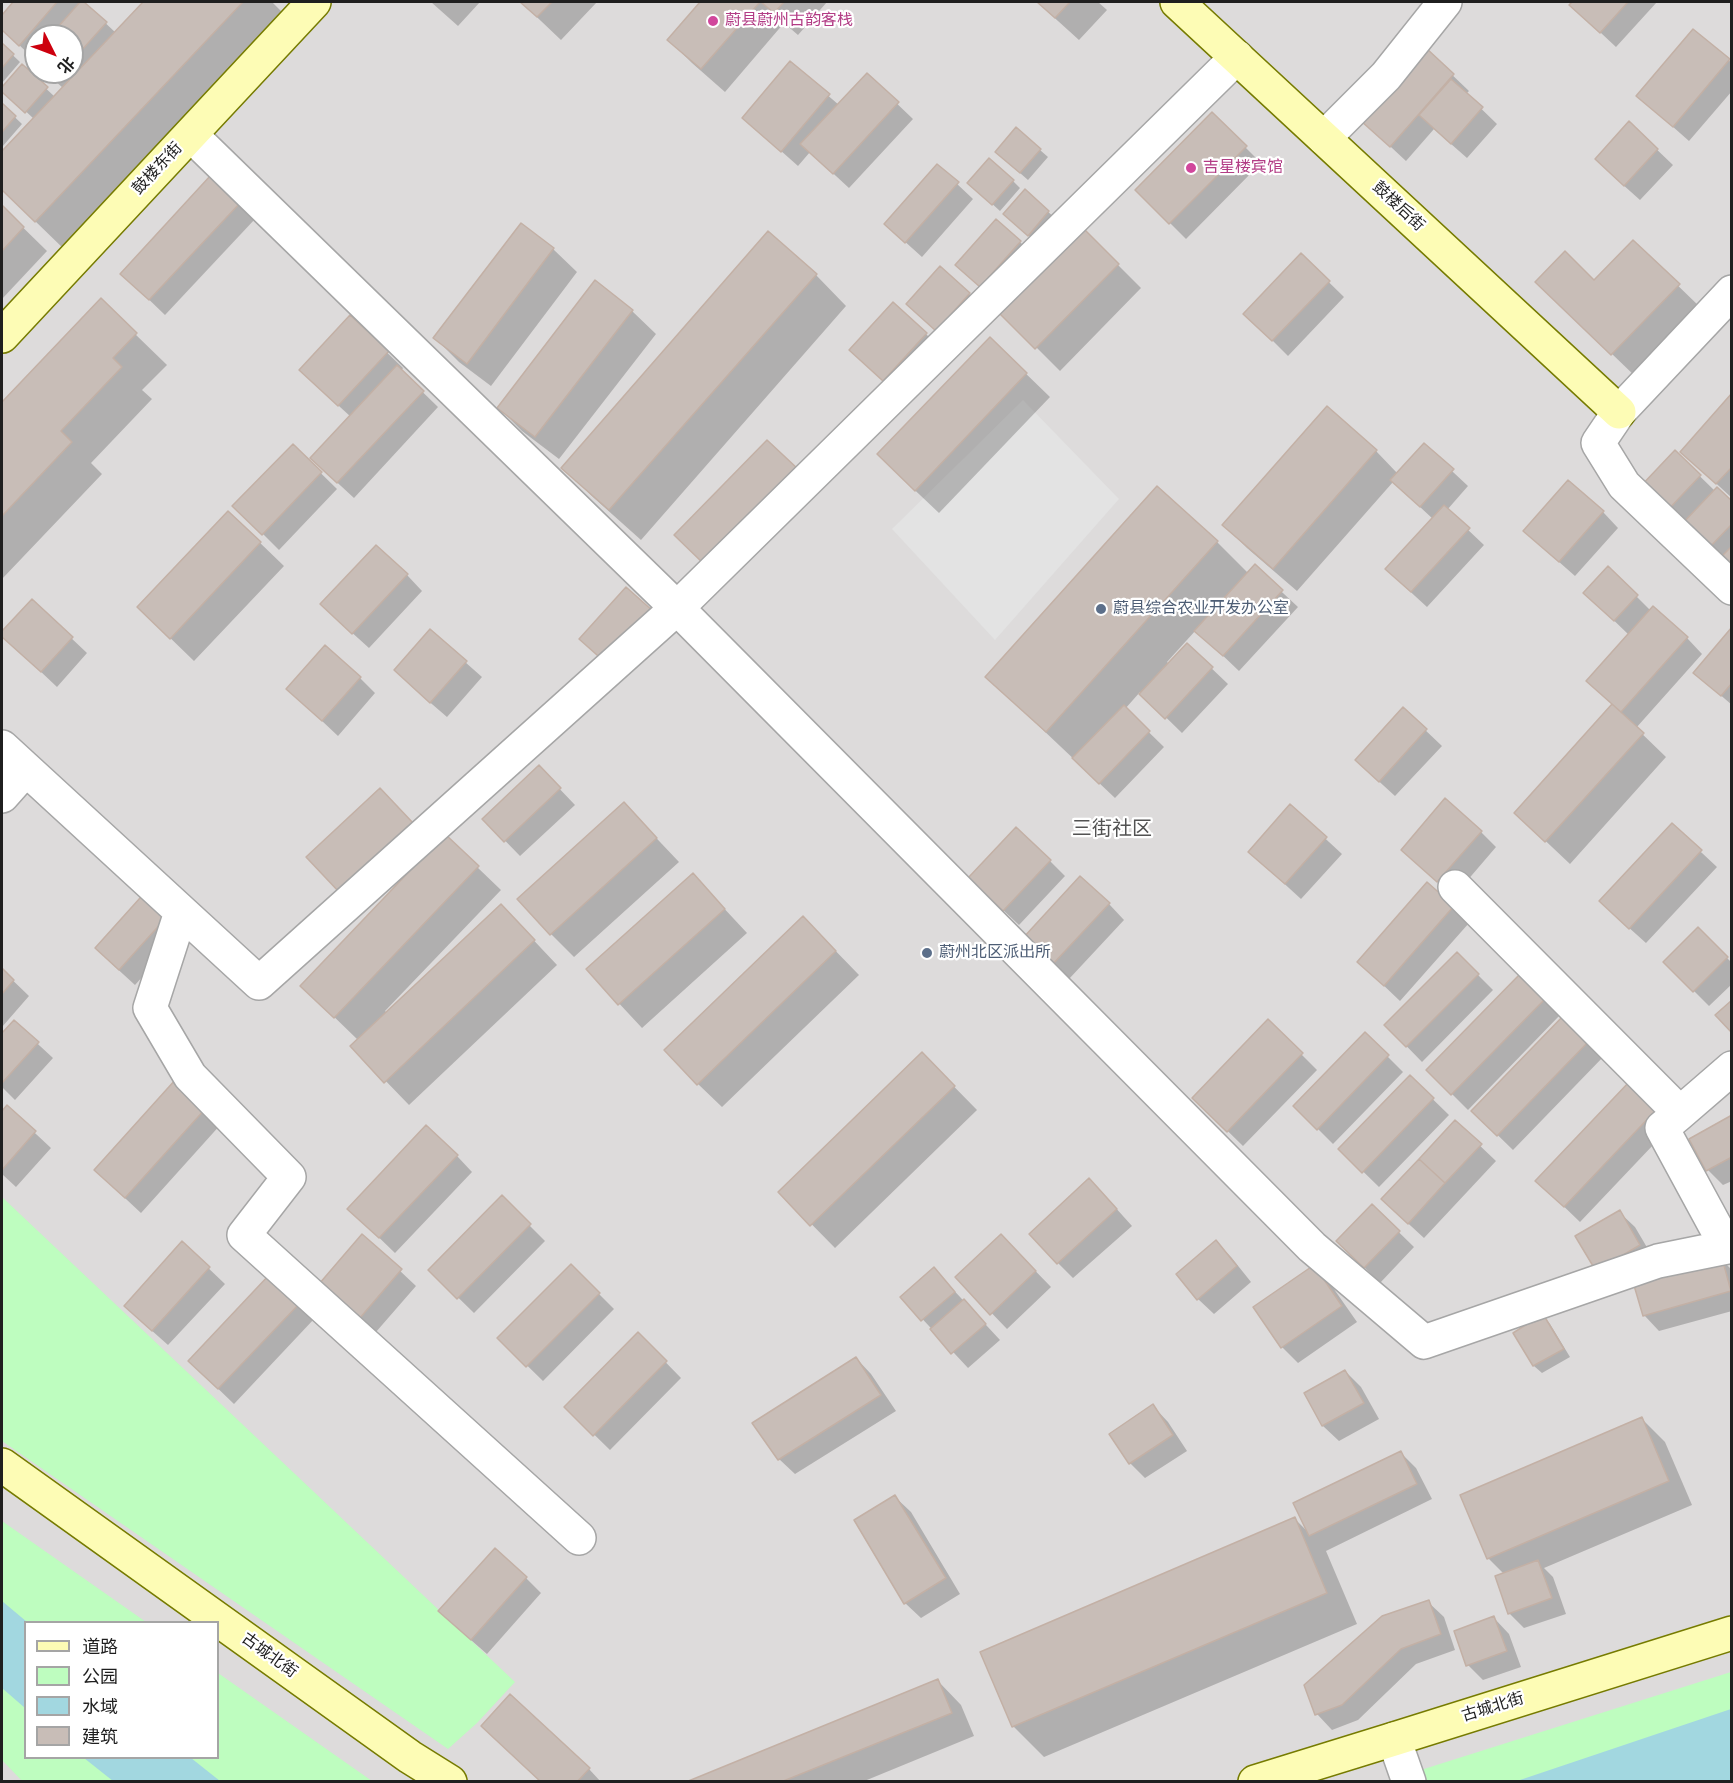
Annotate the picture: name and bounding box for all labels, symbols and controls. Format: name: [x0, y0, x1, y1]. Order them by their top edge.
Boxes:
place label: 蔚县蔚州古韵客栈: [725, 11, 853, 31]
marker: 蔚县蔚州古韵客栈: [706, 14, 720, 28]
north arrow: [24, 24, 84, 84]
text: 北: [52, 51, 80, 79]
street label: 鼓楼东街: [129, 139, 187, 199]
place label: 吉星楼宾馆: [1203, 158, 1283, 178]
marker: 吉星楼宾馆: [1184, 161, 1198, 175]
street label: 鼓楼后街: [1368, 178, 1428, 236]
place label: 蔚县综合农业开发办公室: [1113, 599, 1289, 619]
marker: 蔚县综合农业开发办公室: [1094, 602, 1108, 616]
district label: 三街社区: [1072, 818, 1152, 842]
place label: 蔚州北区派出所: [939, 943, 1051, 963]
marker: 蔚州北区派出所: [920, 946, 934, 960]
legend: [24, 1621, 219, 1759]
street label: 古城北街: [237, 1629, 301, 1683]
text: 道路: [82, 1634, 118, 1660]
text: 公园: [82, 1664, 118, 1690]
street label: 古城北街: [1460, 1689, 1526, 1727]
text: 水域: [82, 1694, 118, 1720]
text: 建筑: [82, 1724, 118, 1750]

